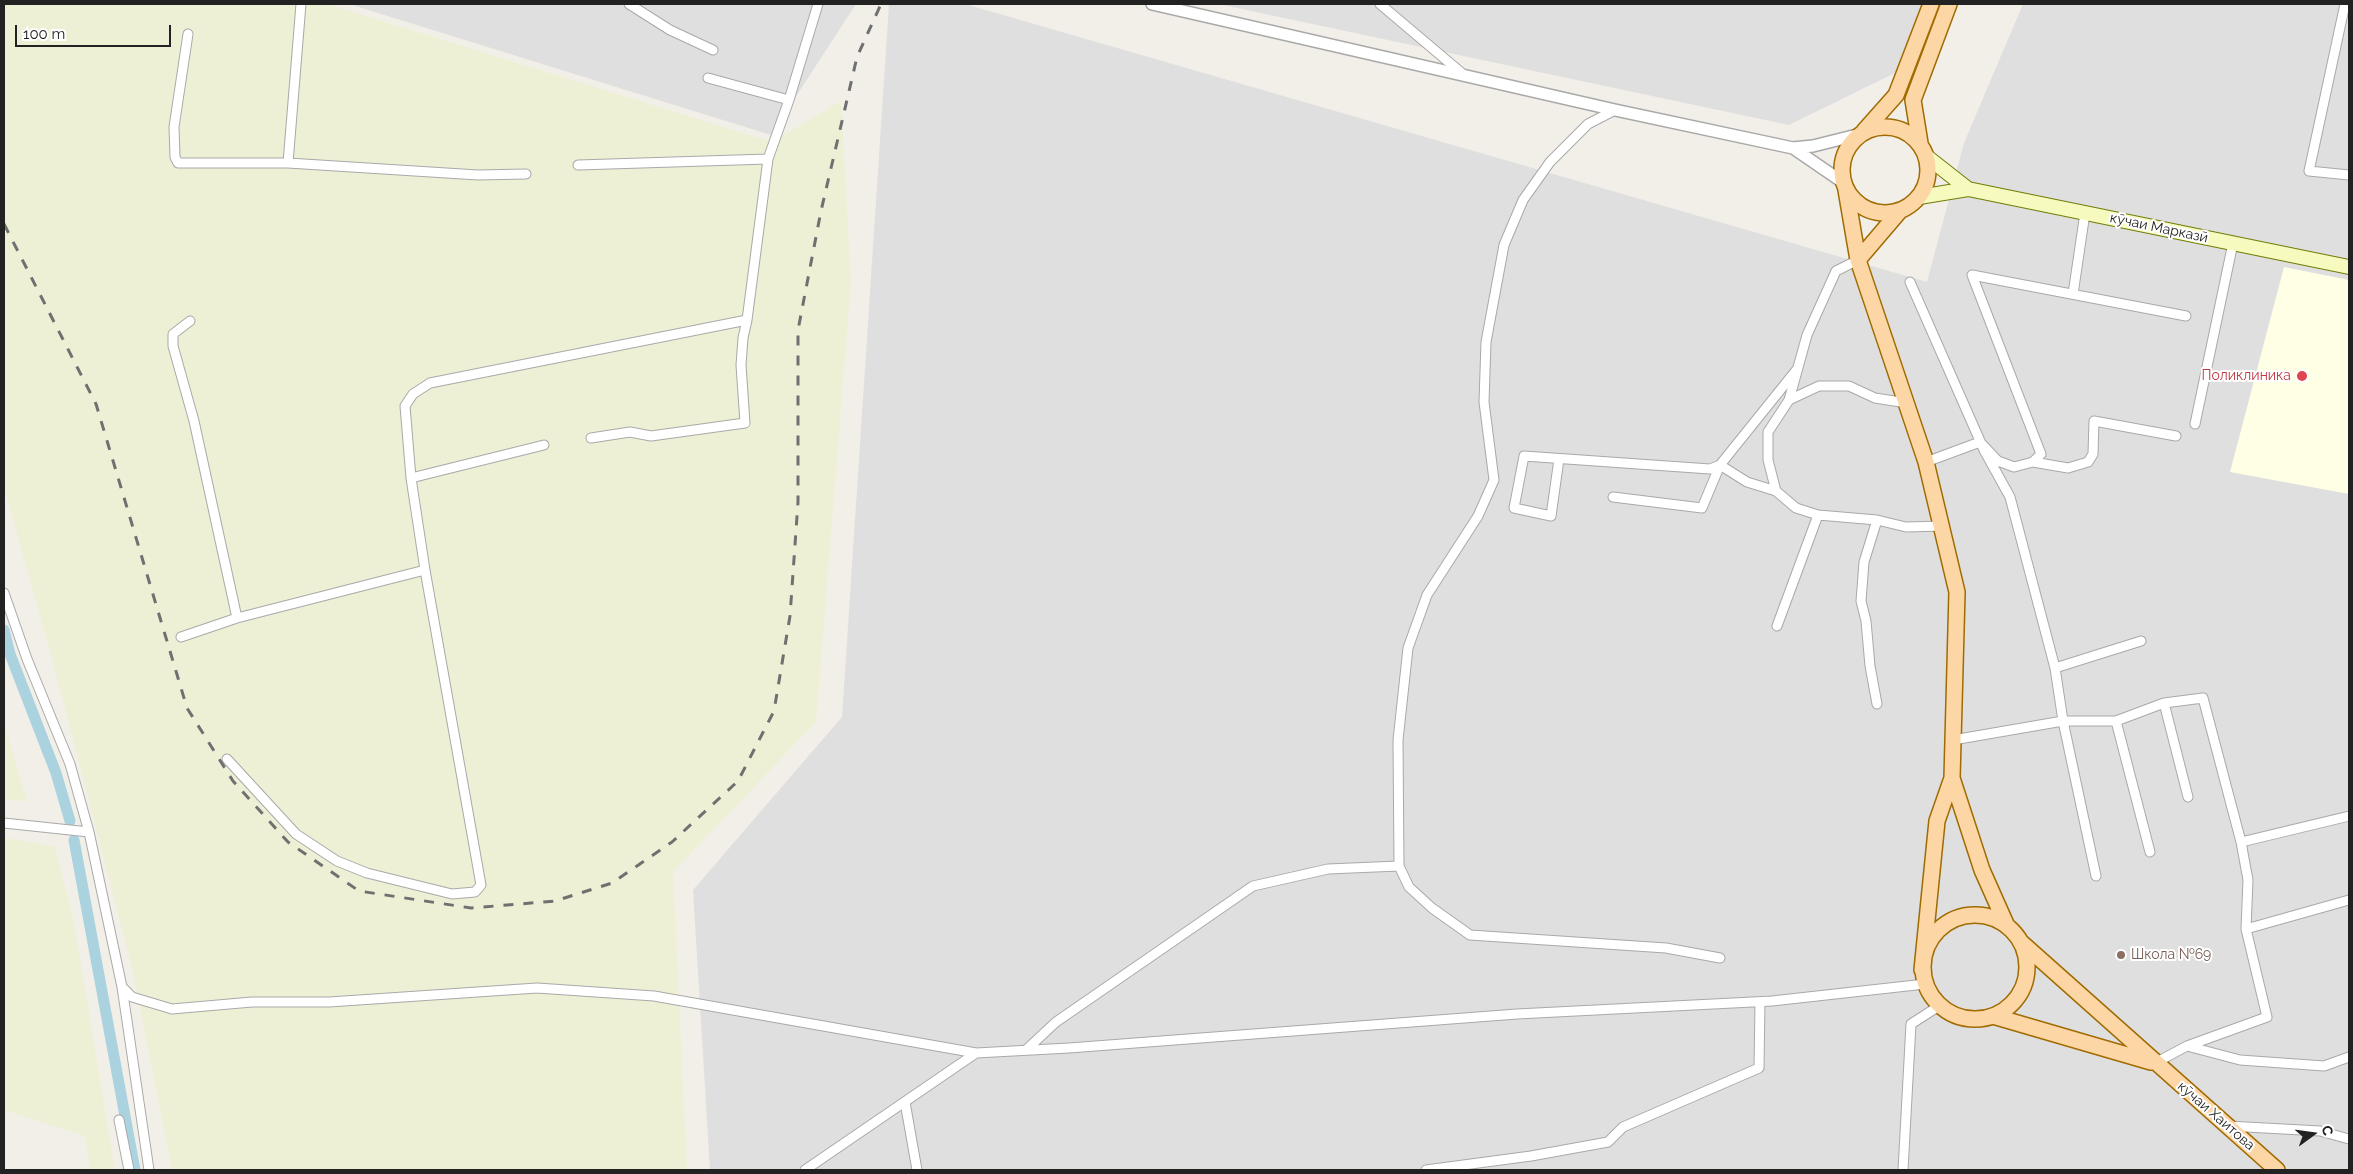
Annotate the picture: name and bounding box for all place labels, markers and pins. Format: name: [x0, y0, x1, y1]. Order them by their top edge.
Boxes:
place label: Поликлиника: [2201, 368, 2291, 384]
marker: Поликлиника: [2295, 369, 2309, 383]
place label: Школа №69: [2131, 947, 2211, 963]
marker: Школа №69: [2115, 949, 2127, 961]

